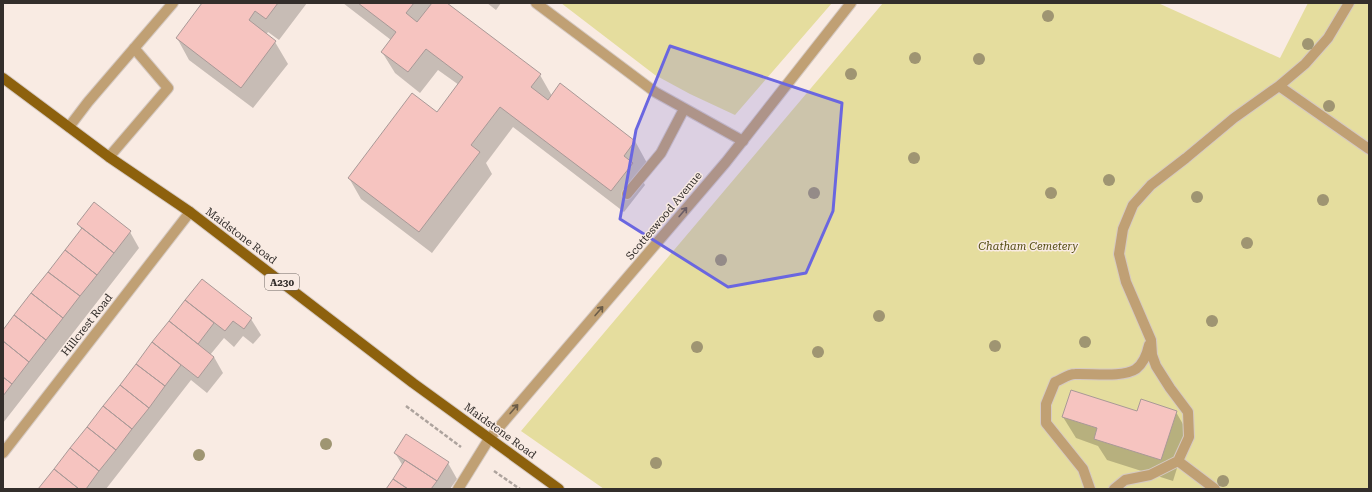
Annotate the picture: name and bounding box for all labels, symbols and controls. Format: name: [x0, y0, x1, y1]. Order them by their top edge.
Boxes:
street label: Scotteswood Avenue: [623, 169, 705, 263]
street label: Maidstone Road: [203, 205, 279, 267]
one-way arrow: [679, 206, 688, 217]
park label: Chatham Cemetery: [978, 240, 1078, 253]
road number: A230: [265, 274, 299, 290]
street label: Hillcrest Road: [59, 291, 115, 359]
one-way arrow: [595, 305, 604, 316]
street label: Maidstone Road: [461, 401, 539, 461]
one-way arrow: [510, 404, 519, 415]

